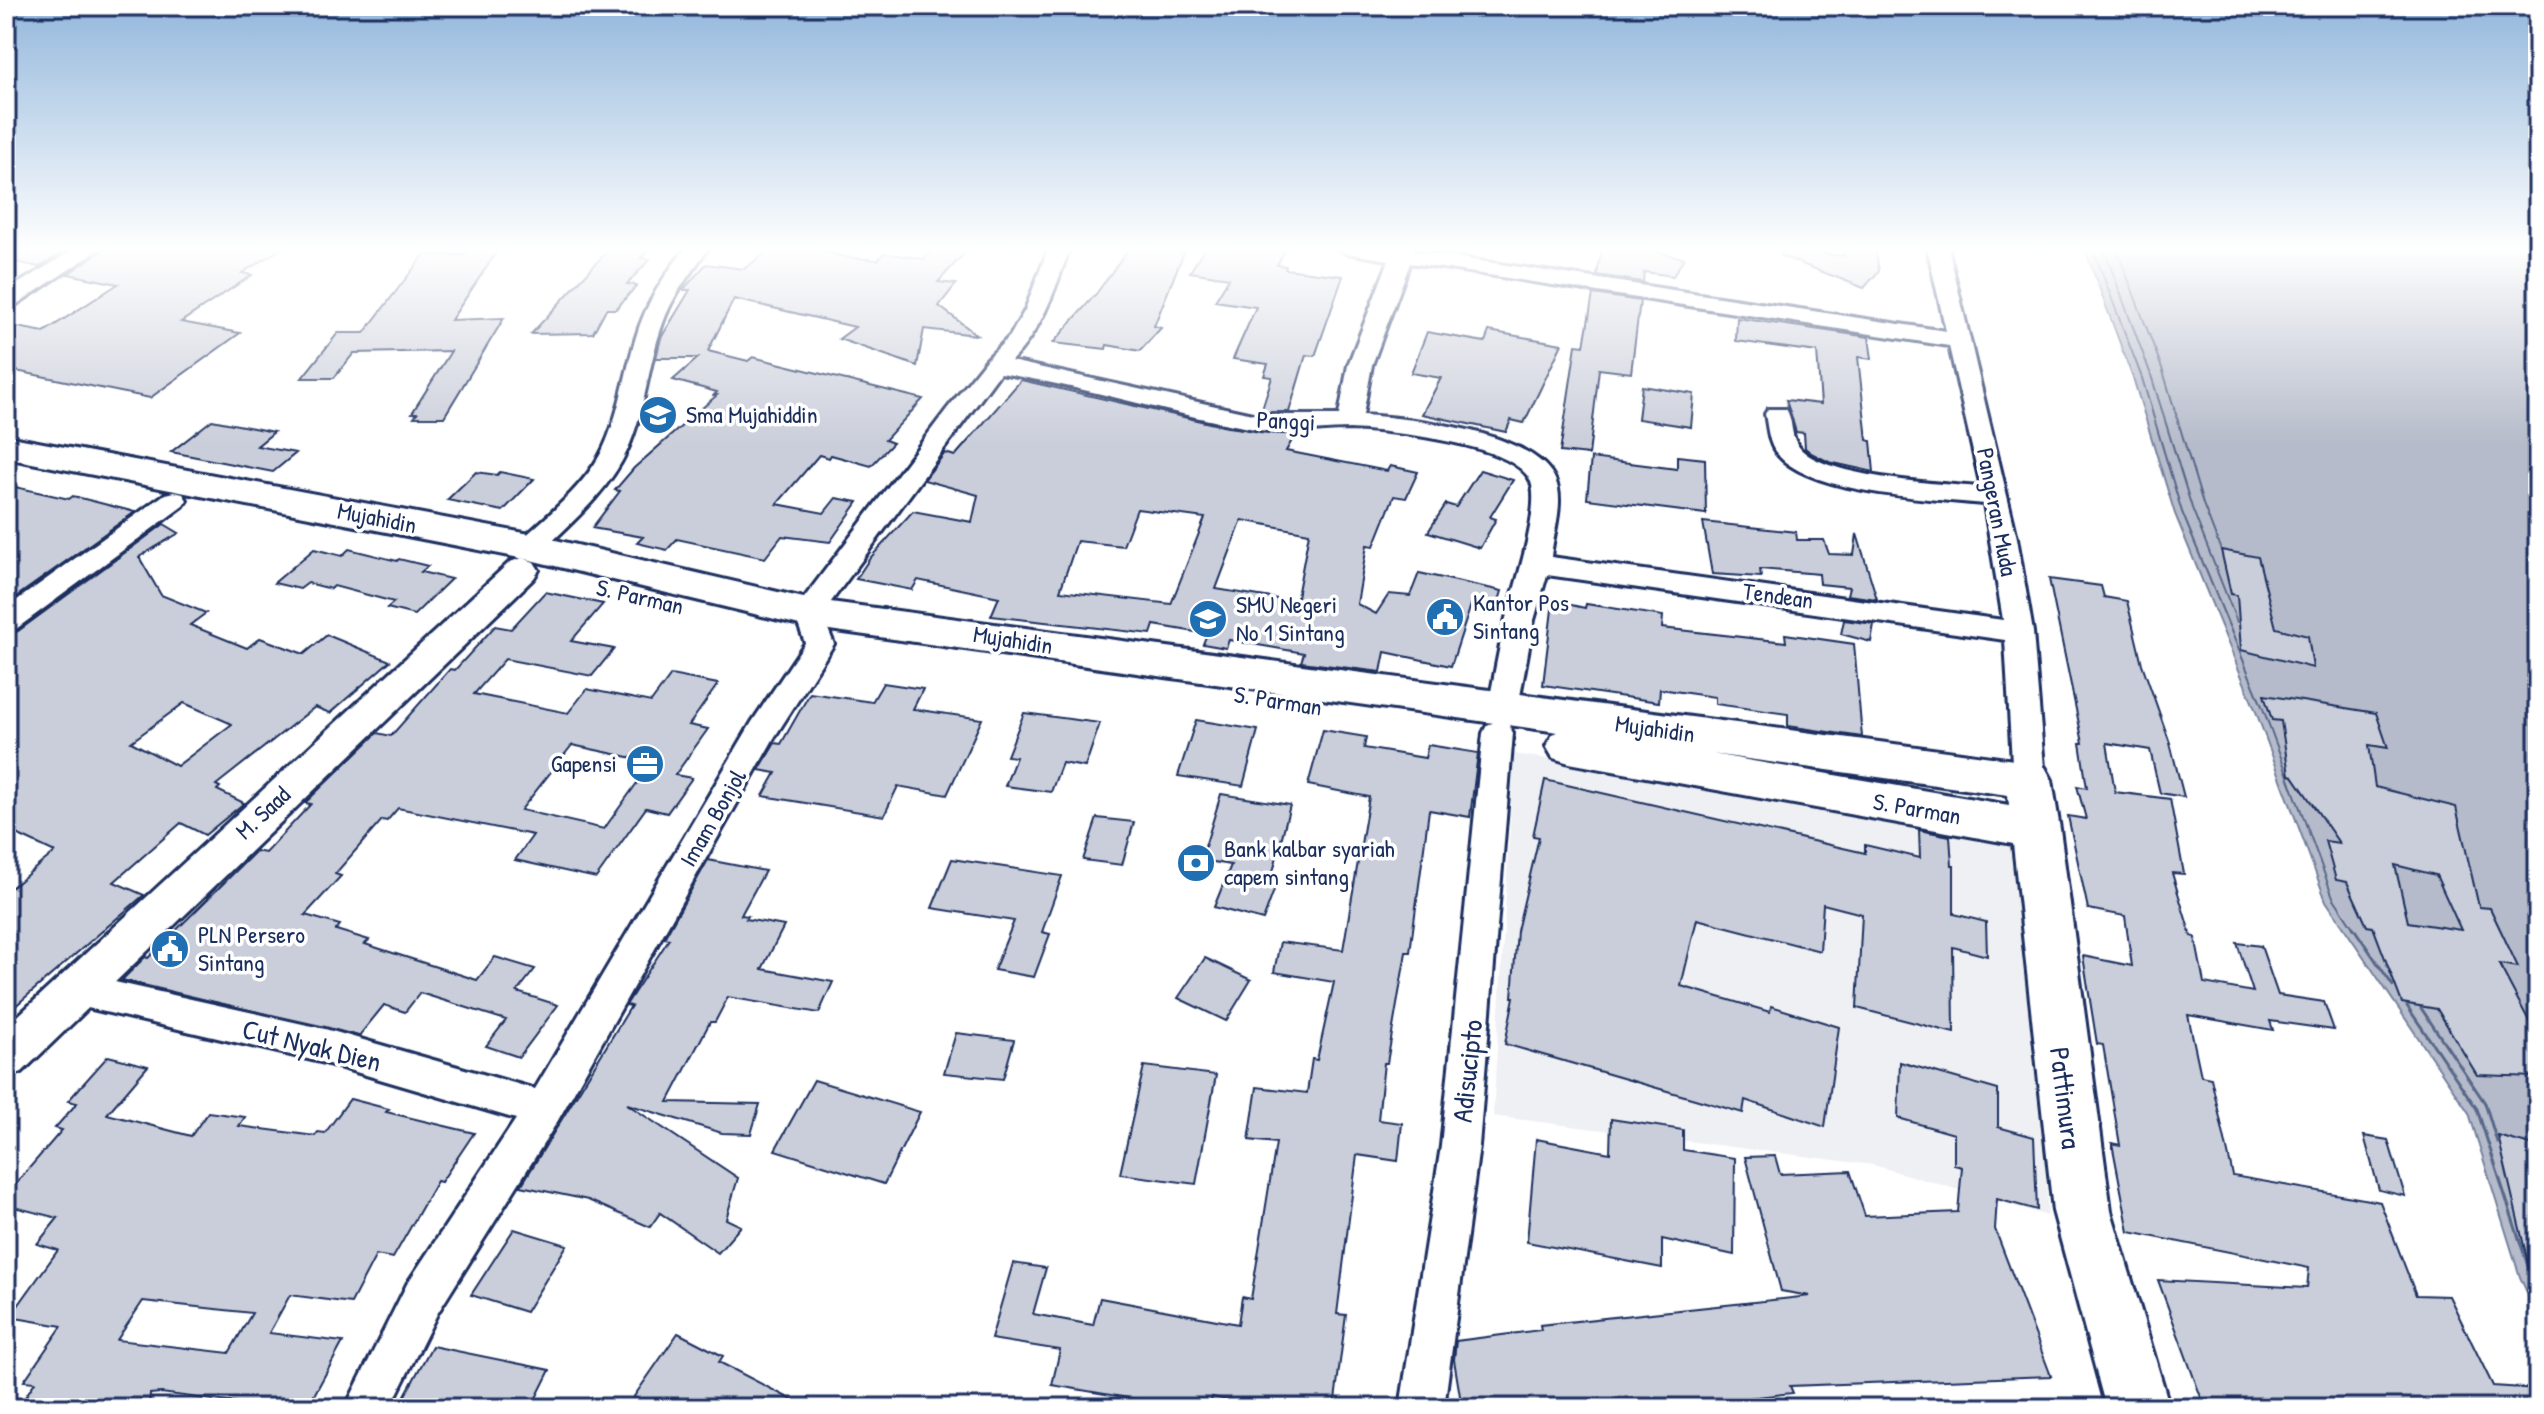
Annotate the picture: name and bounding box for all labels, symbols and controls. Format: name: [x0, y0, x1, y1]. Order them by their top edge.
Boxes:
school or university icon: Sma Mujahiddin: [637, 394, 679, 436]
place label: Sma Mujahiddin: [686, 398, 818, 430]
street label: Panggi: [1256, 402, 1316, 438]
street label: Pangeran Muda: [1970, 445, 2026, 579]
street label: Mujahidin: [335, 494, 419, 540]
street label: S. Parman: [594, 570, 687, 622]
street label: Tendean: [1741, 574, 1815, 616]
place label: Kantor Pos Sintang: [1473, 586, 1569, 646]
place label: SMU Negeri No 1 Sintang: [1236, 588, 1345, 648]
public building icon: Kantor Pos Sintang: [1424, 596, 1466, 638]
school or university icon: SMU Negeri No 1 Sintang: [1187, 598, 1229, 640]
street label: Mujahidin: [971, 617, 1055, 661]
street label: S. Parman: [1232, 677, 1324, 723]
street label: Mujahidin: [1613, 707, 1697, 749]
office icon: Gapensi: [624, 743, 666, 785]
place label: Gapensi: [551, 747, 617, 779]
street label: Imam Bonjol: [671, 762, 753, 872]
street label: M. Saad: [228, 779, 297, 846]
street label: S. Parman: [1871, 785, 1964, 831]
place label: Bank kalbar syariah capem sintang: [1224, 832, 1395, 892]
bank icon: Bank kalbar syariah capem sintang: [1175, 842, 1217, 884]
place label: PLN Persero Sintang: [198, 918, 305, 978]
public building icon: PLN Persero Sintang: [149, 928, 191, 970]
street label: Cut Nyak Dien: [239, 1009, 385, 1081]
street label: Adisucipto: [1443, 1018, 1491, 1124]
street label: Pattimura: [2041, 1045, 2091, 1151]

